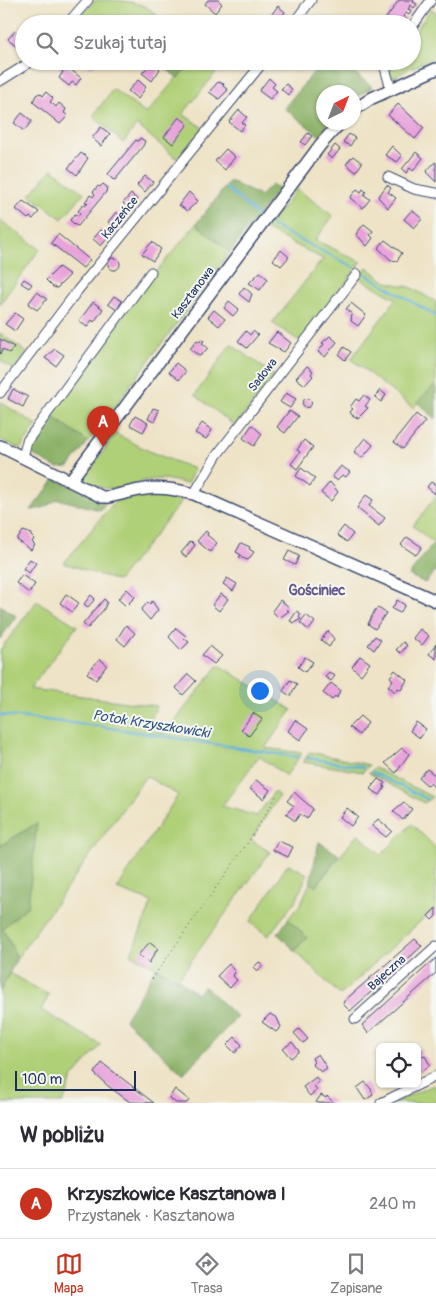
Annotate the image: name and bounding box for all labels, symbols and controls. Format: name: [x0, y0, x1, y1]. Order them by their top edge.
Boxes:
search box: [15, 15, 421, 70]
icon: search: [33, 29, 61, 57]
text: Szukaj tutaj: [73, 31, 167, 55]
north arrow: [316, 85, 361, 130]
street label: Kaczeńce: [98, 194, 142, 242]
street label: Kasztanowa: [168, 264, 218, 322]
street label: Sadowa: [245, 355, 281, 395]
pin: A: [87, 406, 119, 447]
district label: Gościniec: [289, 582, 345, 599]
your location: [247, 678, 273, 704]
water label: Potok Krzyszkowicki: [91, 706, 213, 742]
street label: Bajeczna: [365, 952, 409, 994]
map controls: [376, 1043, 421, 1088]
button: locate: [376, 1043, 421, 1088]
scale bar: [15, 1068, 136, 1091]
text: 100 m: [22, 1071, 62, 1088]
text: W pobliżu: [20, 1122, 104, 1149]
text: Krzyszkowice Kasztanowa I: [67, 1182, 286, 1206]
text: A: [31, 1194, 41, 1214]
text: 240 m: [369, 1194, 416, 1214]
text: Przystanek · Kasztanowa: [67, 1206, 235, 1226]
tab: Mapa: [54, 1250, 83, 1297]
tab: Trasa: [191, 1250, 222, 1297]
tab: Zapisane: [330, 1250, 382, 1297]

